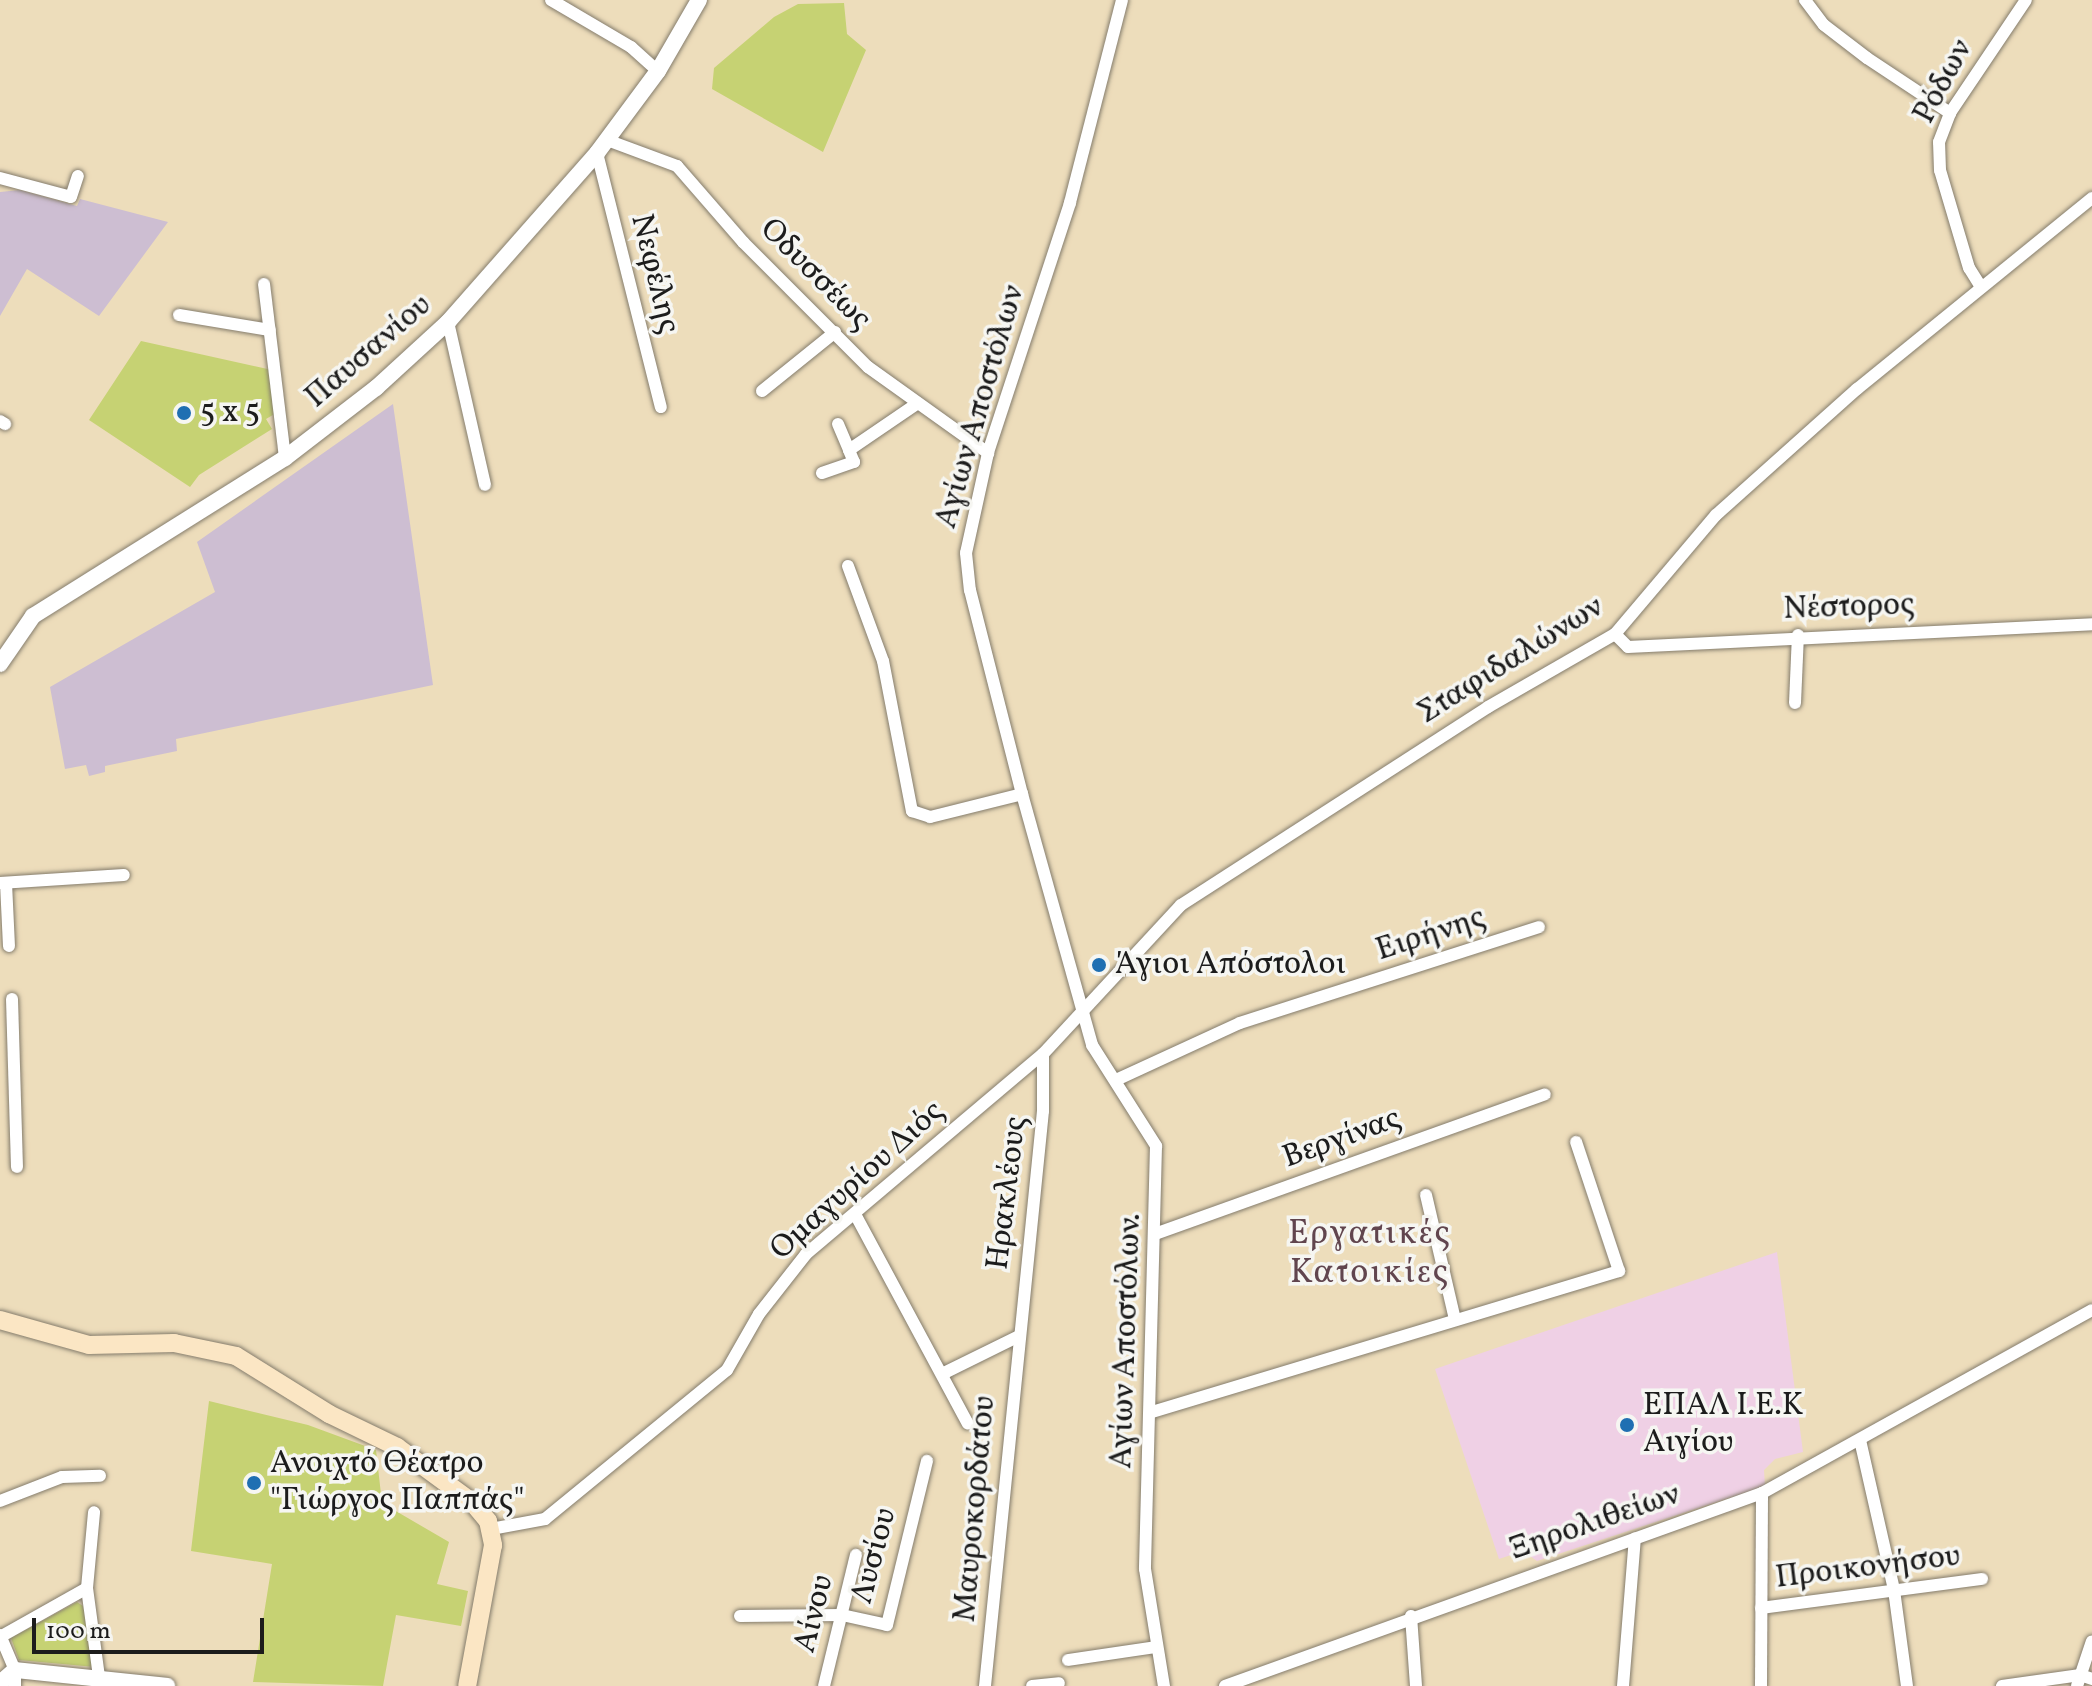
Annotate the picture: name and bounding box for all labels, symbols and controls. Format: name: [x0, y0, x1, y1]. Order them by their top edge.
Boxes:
street label: Ρόδων: [1906, 33, 1982, 131]
street label: Νεφέλης: [621, 210, 687, 338]
street label: Οδυσσέως: [751, 211, 879, 339]
street label: Αγίων Αποστόλων: [928, 281, 1034, 533]
street label: Παυσανίου: [298, 287, 440, 417]
place label: 5 x 5: [200, 394, 260, 432]
marker: 5 x 5: [175, 404, 193, 422]
street label: Νέστορος: [1783, 587, 1915, 629]
street label: Σταφιδαλώνων: [1411, 589, 1611, 733]
street label: Ειρήνης: [1371, 899, 1491, 971]
place label: Άγιοι Απόστολοι: [1115, 946, 1346, 984]
marker: Άγιοι Απόστολοι: [1090, 956, 1108, 974]
street label: Ομαγυρίου Διός: [763, 1093, 953, 1269]
street label: Βεργίνας: [1278, 1100, 1406, 1178]
street label: Ηρακλέους: [980, 1114, 1036, 1272]
street label: Αγίων Αποστόλων.: [1103, 1212, 1151, 1470]
district label: Εργατικές Κατοικίες: [1288, 1214, 1452, 1294]
place label: ΕΠΑΛ Ι.Ε.Κ Αιγίου: [1643, 1388, 1804, 1463]
street label: Μαυροκορδάτου: [947, 1394, 1005, 1624]
marker: ΕΠΑΛ Ι.Ε.Κ Αιγίου: [1618, 1416, 1636, 1434]
place label: Ανοιχτό Θέατρο "Γιώργος Παππάς": [270, 1446, 525, 1521]
marker: Ανοιχτό Θέατρο "Γιώργος Παππάς": [245, 1474, 263, 1492]
street label: Ξηρολιθείων: [1505, 1476, 1685, 1570]
street label: Λυσίου: [844, 1504, 906, 1608]
street label: Προικονήσου: [1773, 1538, 1963, 1598]
street label: Αίνου: [787, 1571, 843, 1657]
scale bar: [36, 1602, 268, 1652]
text: 100 m: [46, 1615, 111, 1649]

